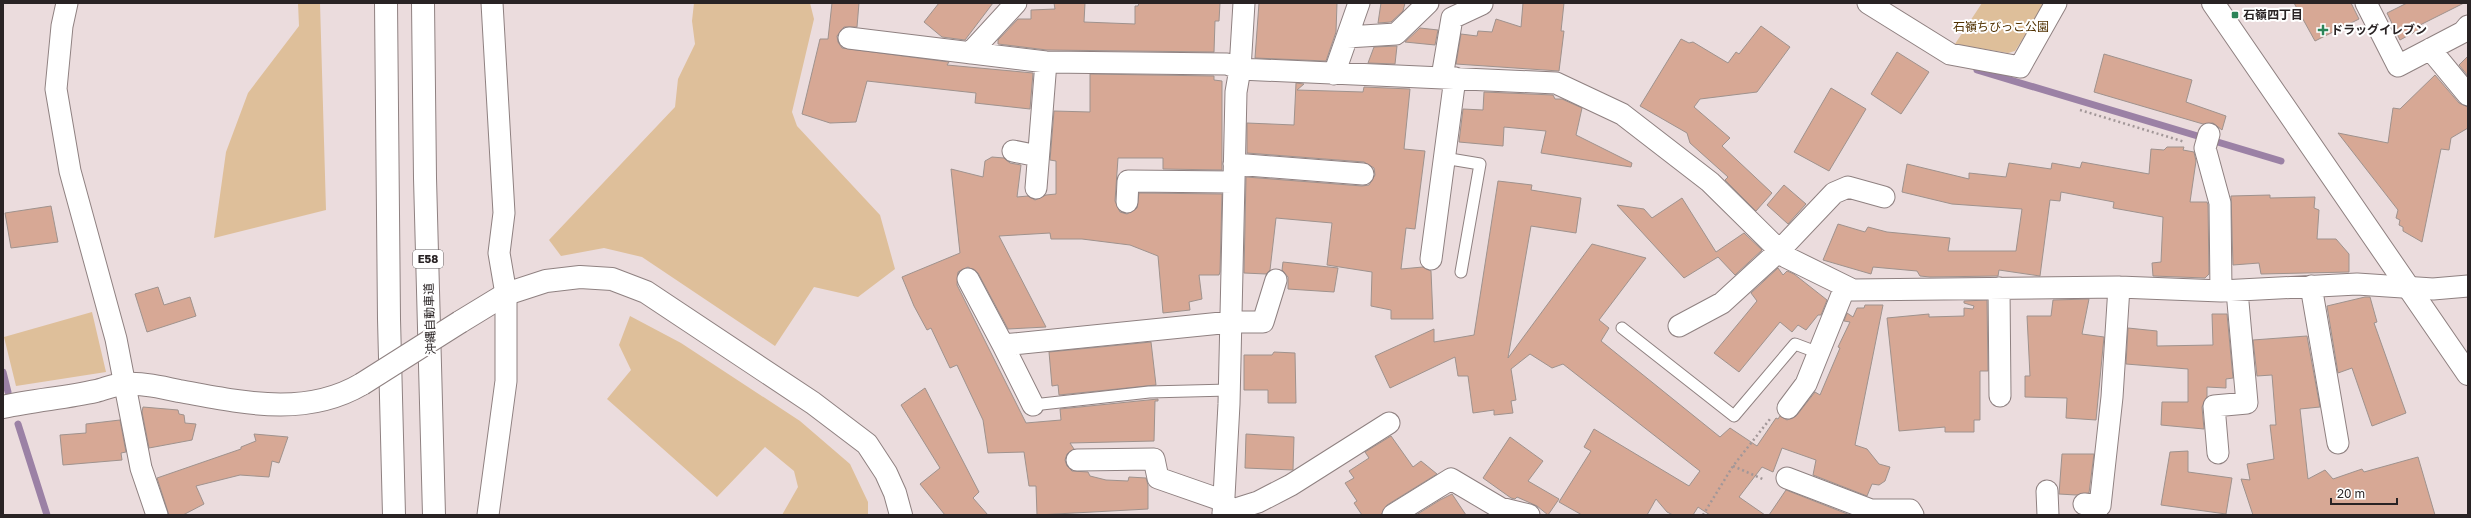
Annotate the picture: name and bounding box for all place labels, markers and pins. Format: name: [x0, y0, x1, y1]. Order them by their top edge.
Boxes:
place label: 石嶺四丁目: [2243, 7, 2303, 22]
marker: 石嶺四丁目: [2230, 10, 2240, 20]
place label: ドラッグイレブン: [2331, 22, 2427, 37]
marker: ドラッグイレブン: [2318, 25, 2328, 35]

